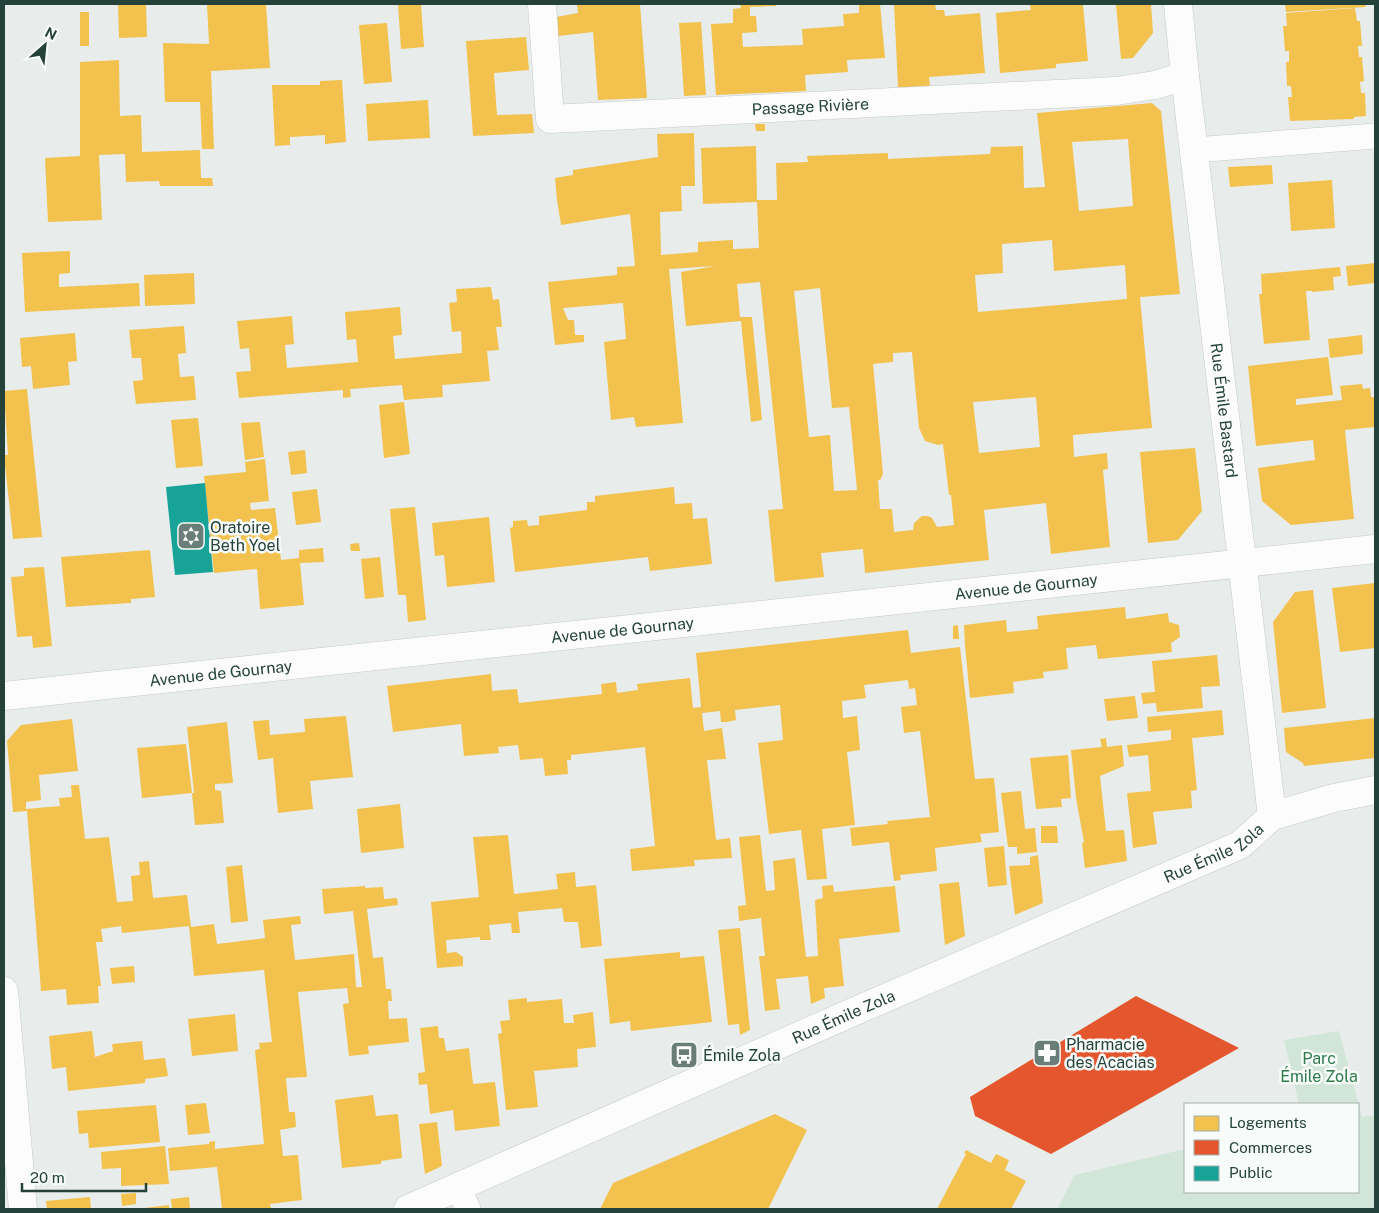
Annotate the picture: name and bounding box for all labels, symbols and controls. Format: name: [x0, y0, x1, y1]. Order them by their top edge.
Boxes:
north arrow: [20, 20, 70, 70]
text: N: [42, 24, 59, 43]
street label: Passage Rivière: [751, 94, 870, 119]
street label: Rue Émile Bastard: [1206, 342, 1241, 479]
place label: Oratoire Beth Yoel: [210, 518, 281, 555]
synagogue icon: Oratoire Beth Yoel: [176, 521, 206, 551]
street label: Avenue de Gournay: [954, 570, 1099, 604]
street label: Avenue de Gournay: [550, 613, 695, 647]
street label: Avenue de Gournay: [148, 656, 294, 690]
street label: Rue Émile Zola: [1161, 819, 1268, 887]
street label: Rue Émile Zola: [789, 986, 898, 1048]
place label: Pharmacie des Acacias: [1066, 1035, 1154, 1072]
pharmacy icon: Pharmacie des Acacias: [1032, 1038, 1062, 1068]
bus stop icon: Émile Zola: [669, 1040, 699, 1070]
place label: Émile Zola: [703, 1045, 781, 1065]
park label: Parc Émile Zola: [1280, 1049, 1358, 1086]
legend: [1184, 1103, 1359, 1193]
text: Logements: [1229, 1114, 1307, 1131]
text: Commerces: [1229, 1139, 1312, 1156]
scale bar: [22, 1160, 146, 1192]
text: Public: [1229, 1164, 1273, 1181]
text: 20 m: [30, 1169, 65, 1186]

